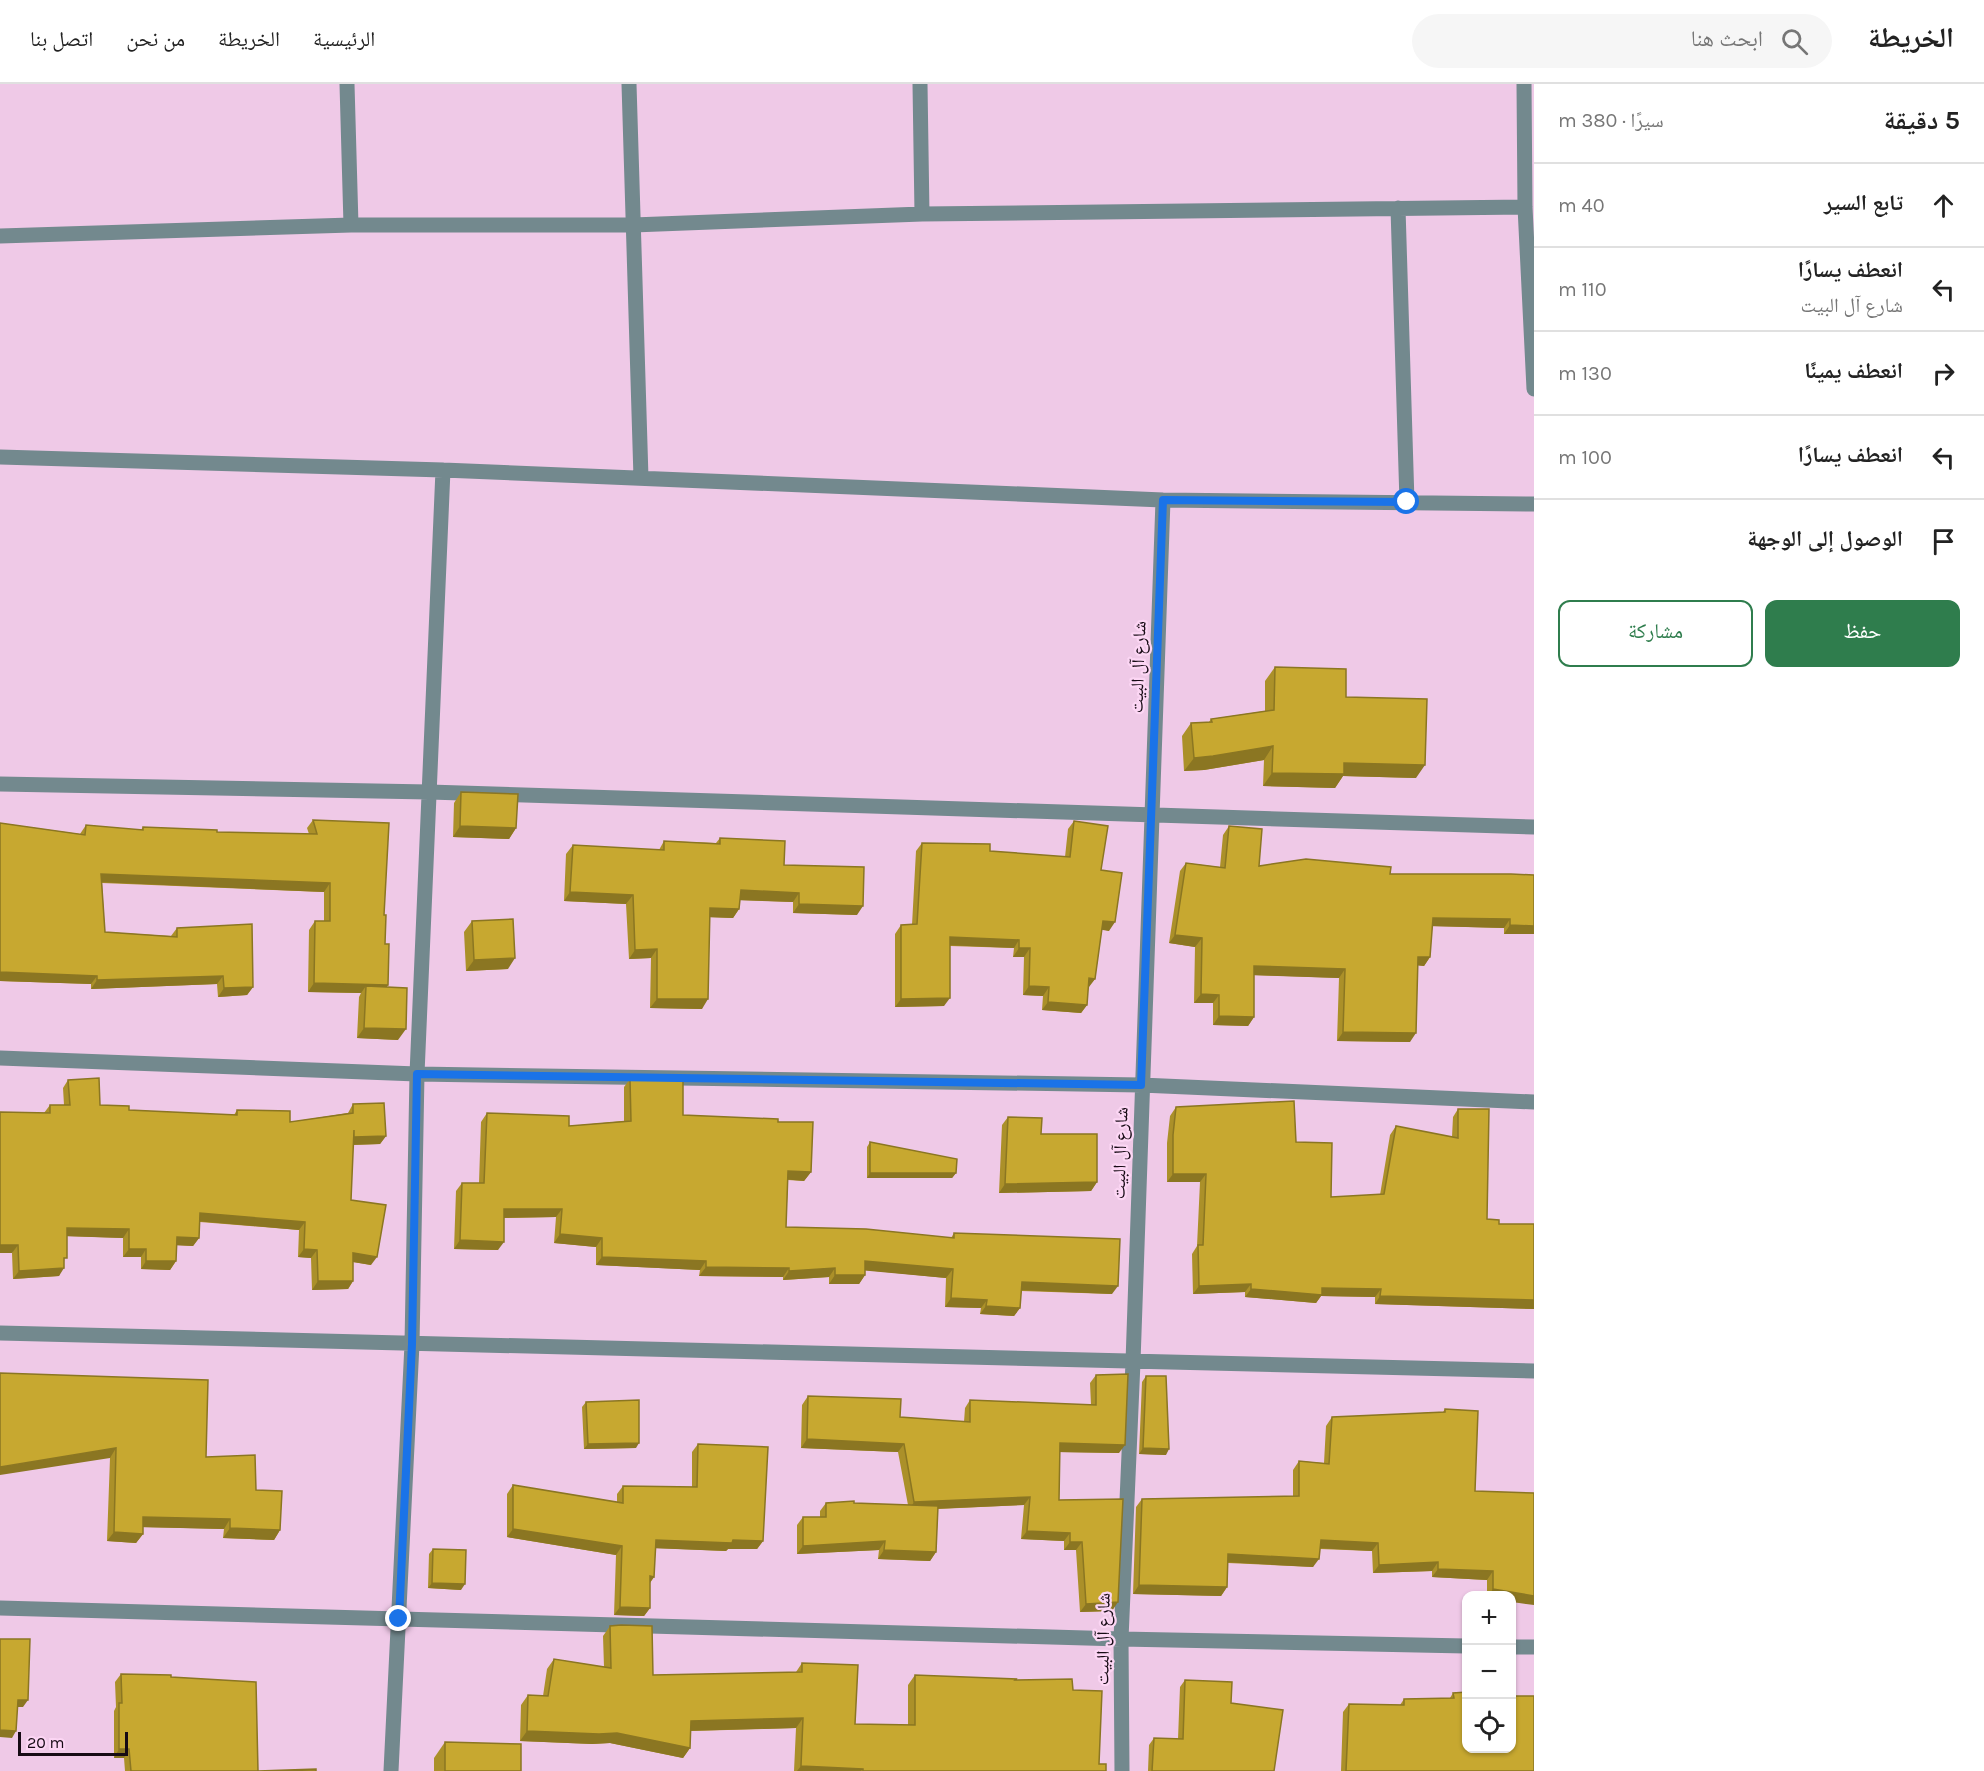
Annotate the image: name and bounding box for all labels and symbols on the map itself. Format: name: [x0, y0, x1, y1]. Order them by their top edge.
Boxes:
route start: [1393, 488, 1419, 514]
street label: شارع آل البيت: [1125, 620, 1151, 714]
street label: شارع آل البيت: [1107, 1106, 1133, 1200]
street label: شارع آل البيت: [1091, 1593, 1115, 1685]
route end: [385, 1605, 411, 1631]
scale bar: [18, 1729, 128, 1756]

